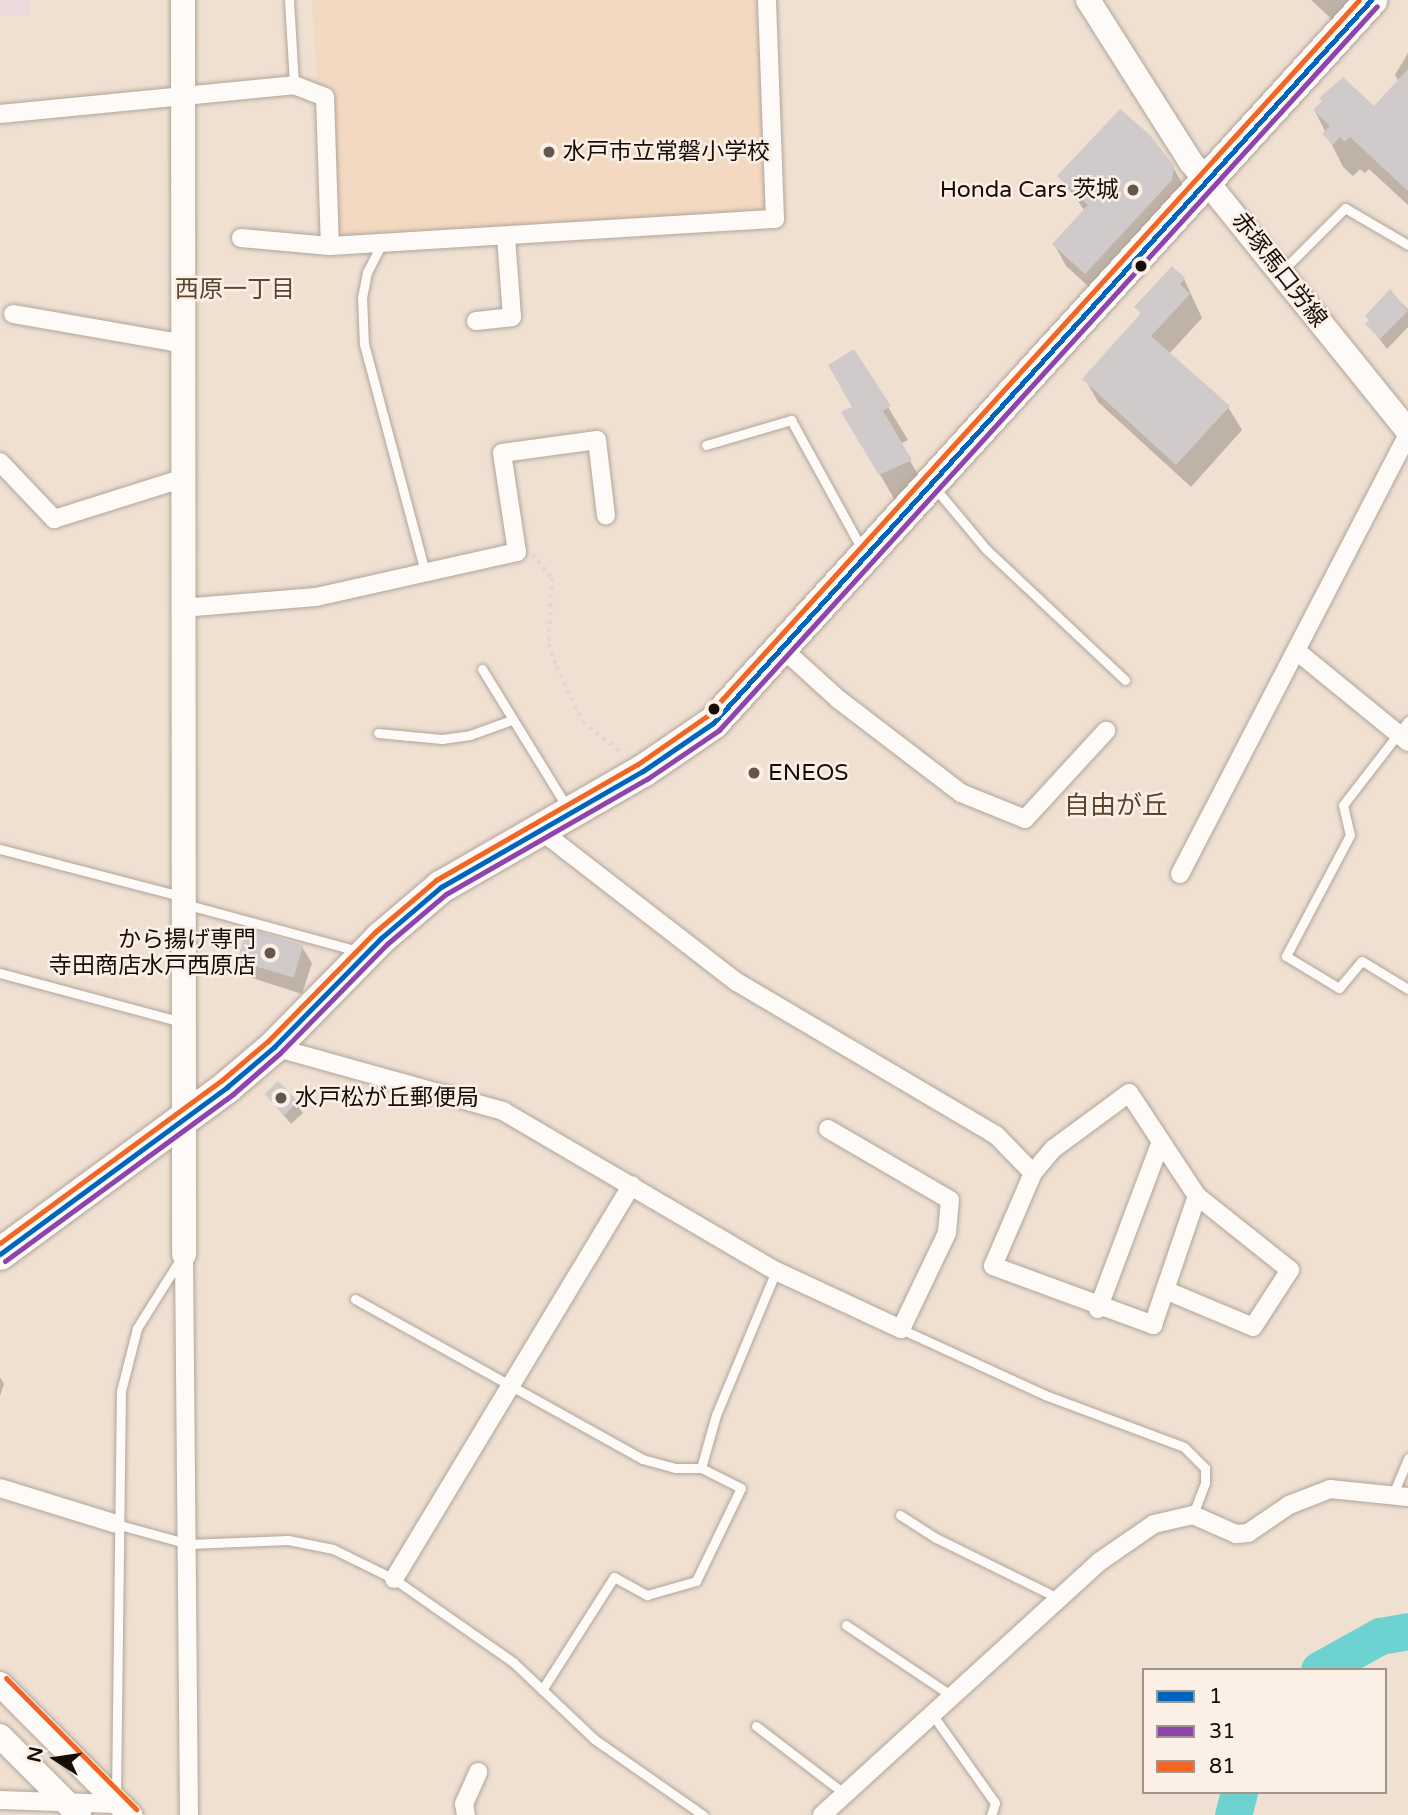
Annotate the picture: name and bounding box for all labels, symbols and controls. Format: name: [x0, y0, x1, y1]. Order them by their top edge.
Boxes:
place label: 水戸市立常磐小学校: [563, 138, 770, 166]
marker: 水戸市立常磐小学校: [541, 144, 557, 160]
place label: Honda Cars 茨城: [940, 176, 1119, 204]
marker: Honda Cars 茨城: [1125, 182, 1141, 198]
street label: 赤塚馬口労線: [1226, 207, 1332, 333]
unlabelled marker: [1134, 259, 1148, 273]
district label: 西原一丁目: [175, 276, 295, 304]
unlabelled marker: [707, 702, 721, 716]
place label: ENEOS: [768, 759, 848, 787]
marker: ENEOS: [746, 765, 762, 781]
district label: 自由が丘: [1064, 790, 1168, 822]
place label: から揚げ専門 寺田商店水戸西原店: [49, 926, 256, 980]
marker: から揚げ専門 寺田商店水戸西原店: [262, 945, 278, 961]
place label: 水戸松が丘郵便局: [295, 1084, 479, 1112]
marker: 水戸松が丘郵便局: [273, 1090, 289, 1106]
legend: [1142, 1668, 1387, 1794]
text: 1: [1209, 1684, 1222, 1709]
text: 31: [1209, 1719, 1235, 1744]
north arrow: [21, 1724, 91, 1794]
text: N: [23, 1745, 48, 1764]
text: 81: [1209, 1754, 1235, 1779]

